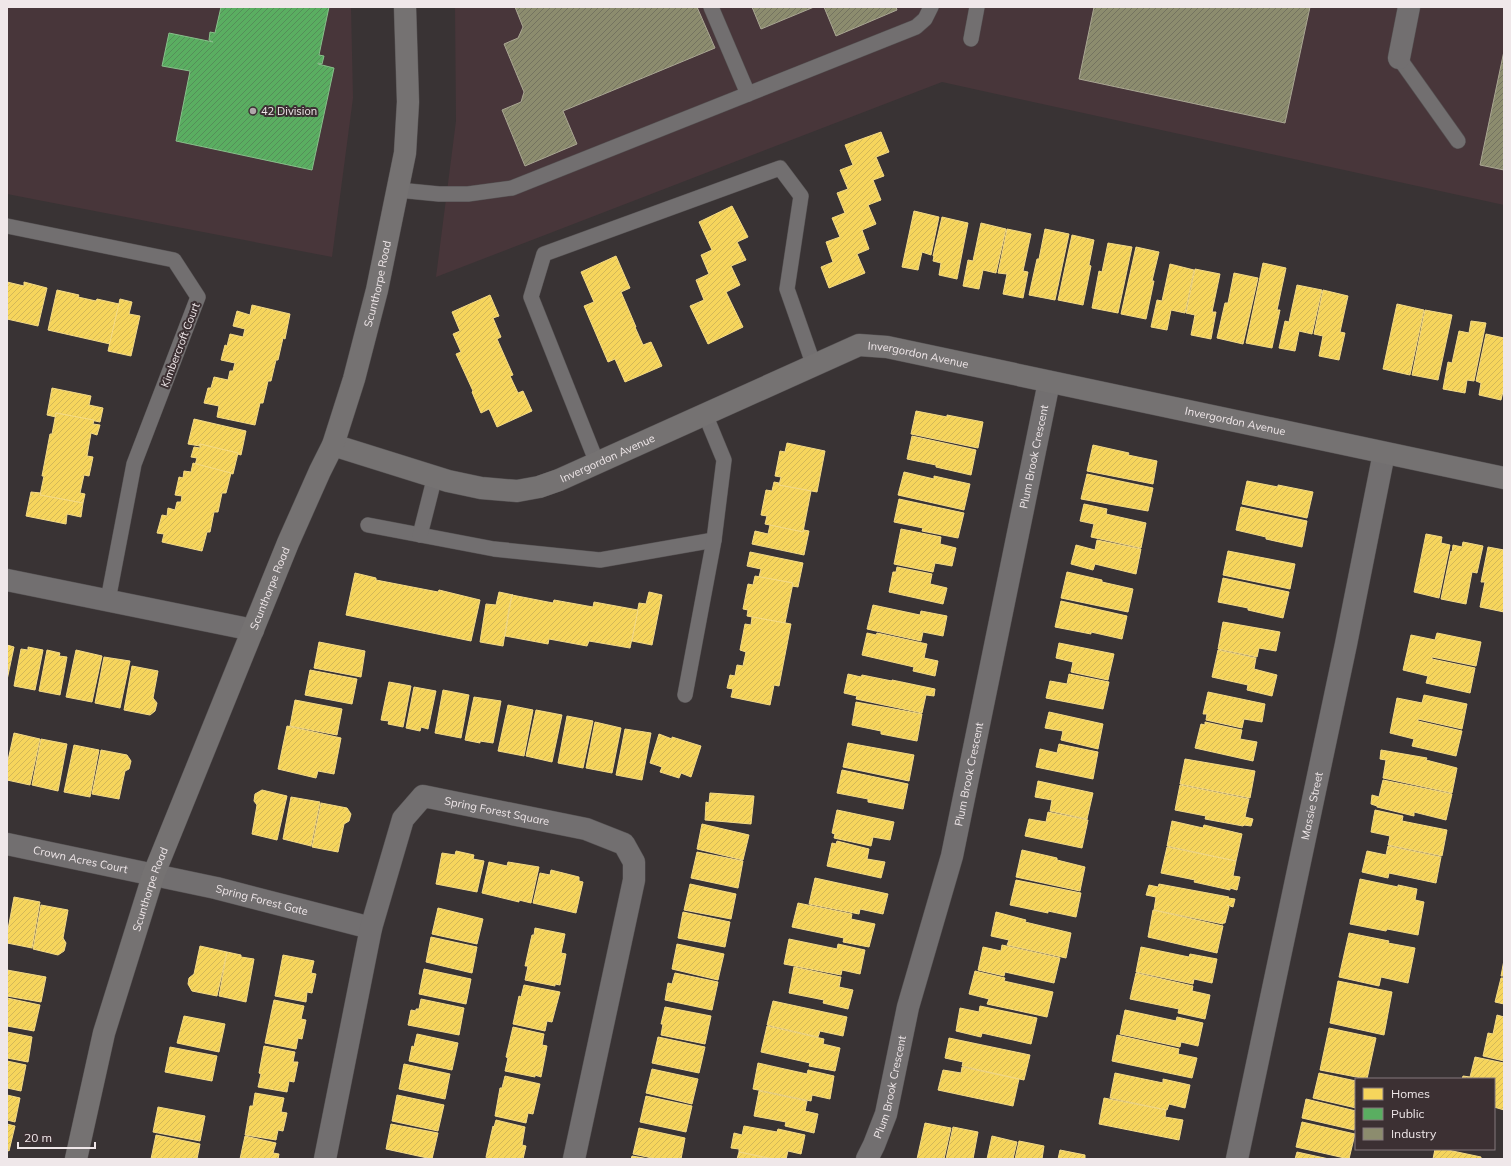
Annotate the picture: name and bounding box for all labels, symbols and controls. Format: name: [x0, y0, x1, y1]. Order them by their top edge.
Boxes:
place label: 42 Division: [261, 104, 317, 118]
marker: 42 Division: [248, 106, 258, 116]
street label: Scunthorpe Road: [361, 239, 394, 329]
street label: Kimbercroft Court: [157, 301, 203, 389]
street label: Invergordon Avenue: [867, 339, 970, 371]
street label: Plum Brook Crescent: [1016, 403, 1051, 510]
street label: Invergordon Avenue: [1184, 403, 1287, 438]
street label: Invergordon Avenue: [558, 431, 657, 486]
street label: Scunthorpe Road: [247, 545, 293, 632]
street label: Plum Brook Crescent: [951, 721, 986, 827]
street label: Massie Street: [1298, 771, 1326, 841]
street label: Spring Forest Square: [443, 794, 551, 828]
street label: Crown Acres Court: [32, 843, 129, 876]
street label: Scunthorpe Road: [129, 845, 171, 933]
street label: Spring Forest Gate: [214, 881, 310, 918]
street label: Plum Brook Crescent: [870, 1034, 909, 1141]
legend: [1355, 1078, 1495, 1150]
text: Homes: [1391, 1086, 1430, 1101]
text: Public: [1391, 1106, 1425, 1121]
scale bar: [18, 1124, 95, 1150]
text: Industry: [1391, 1126, 1437, 1141]
text: 20 m: [24, 1130, 52, 1145]

